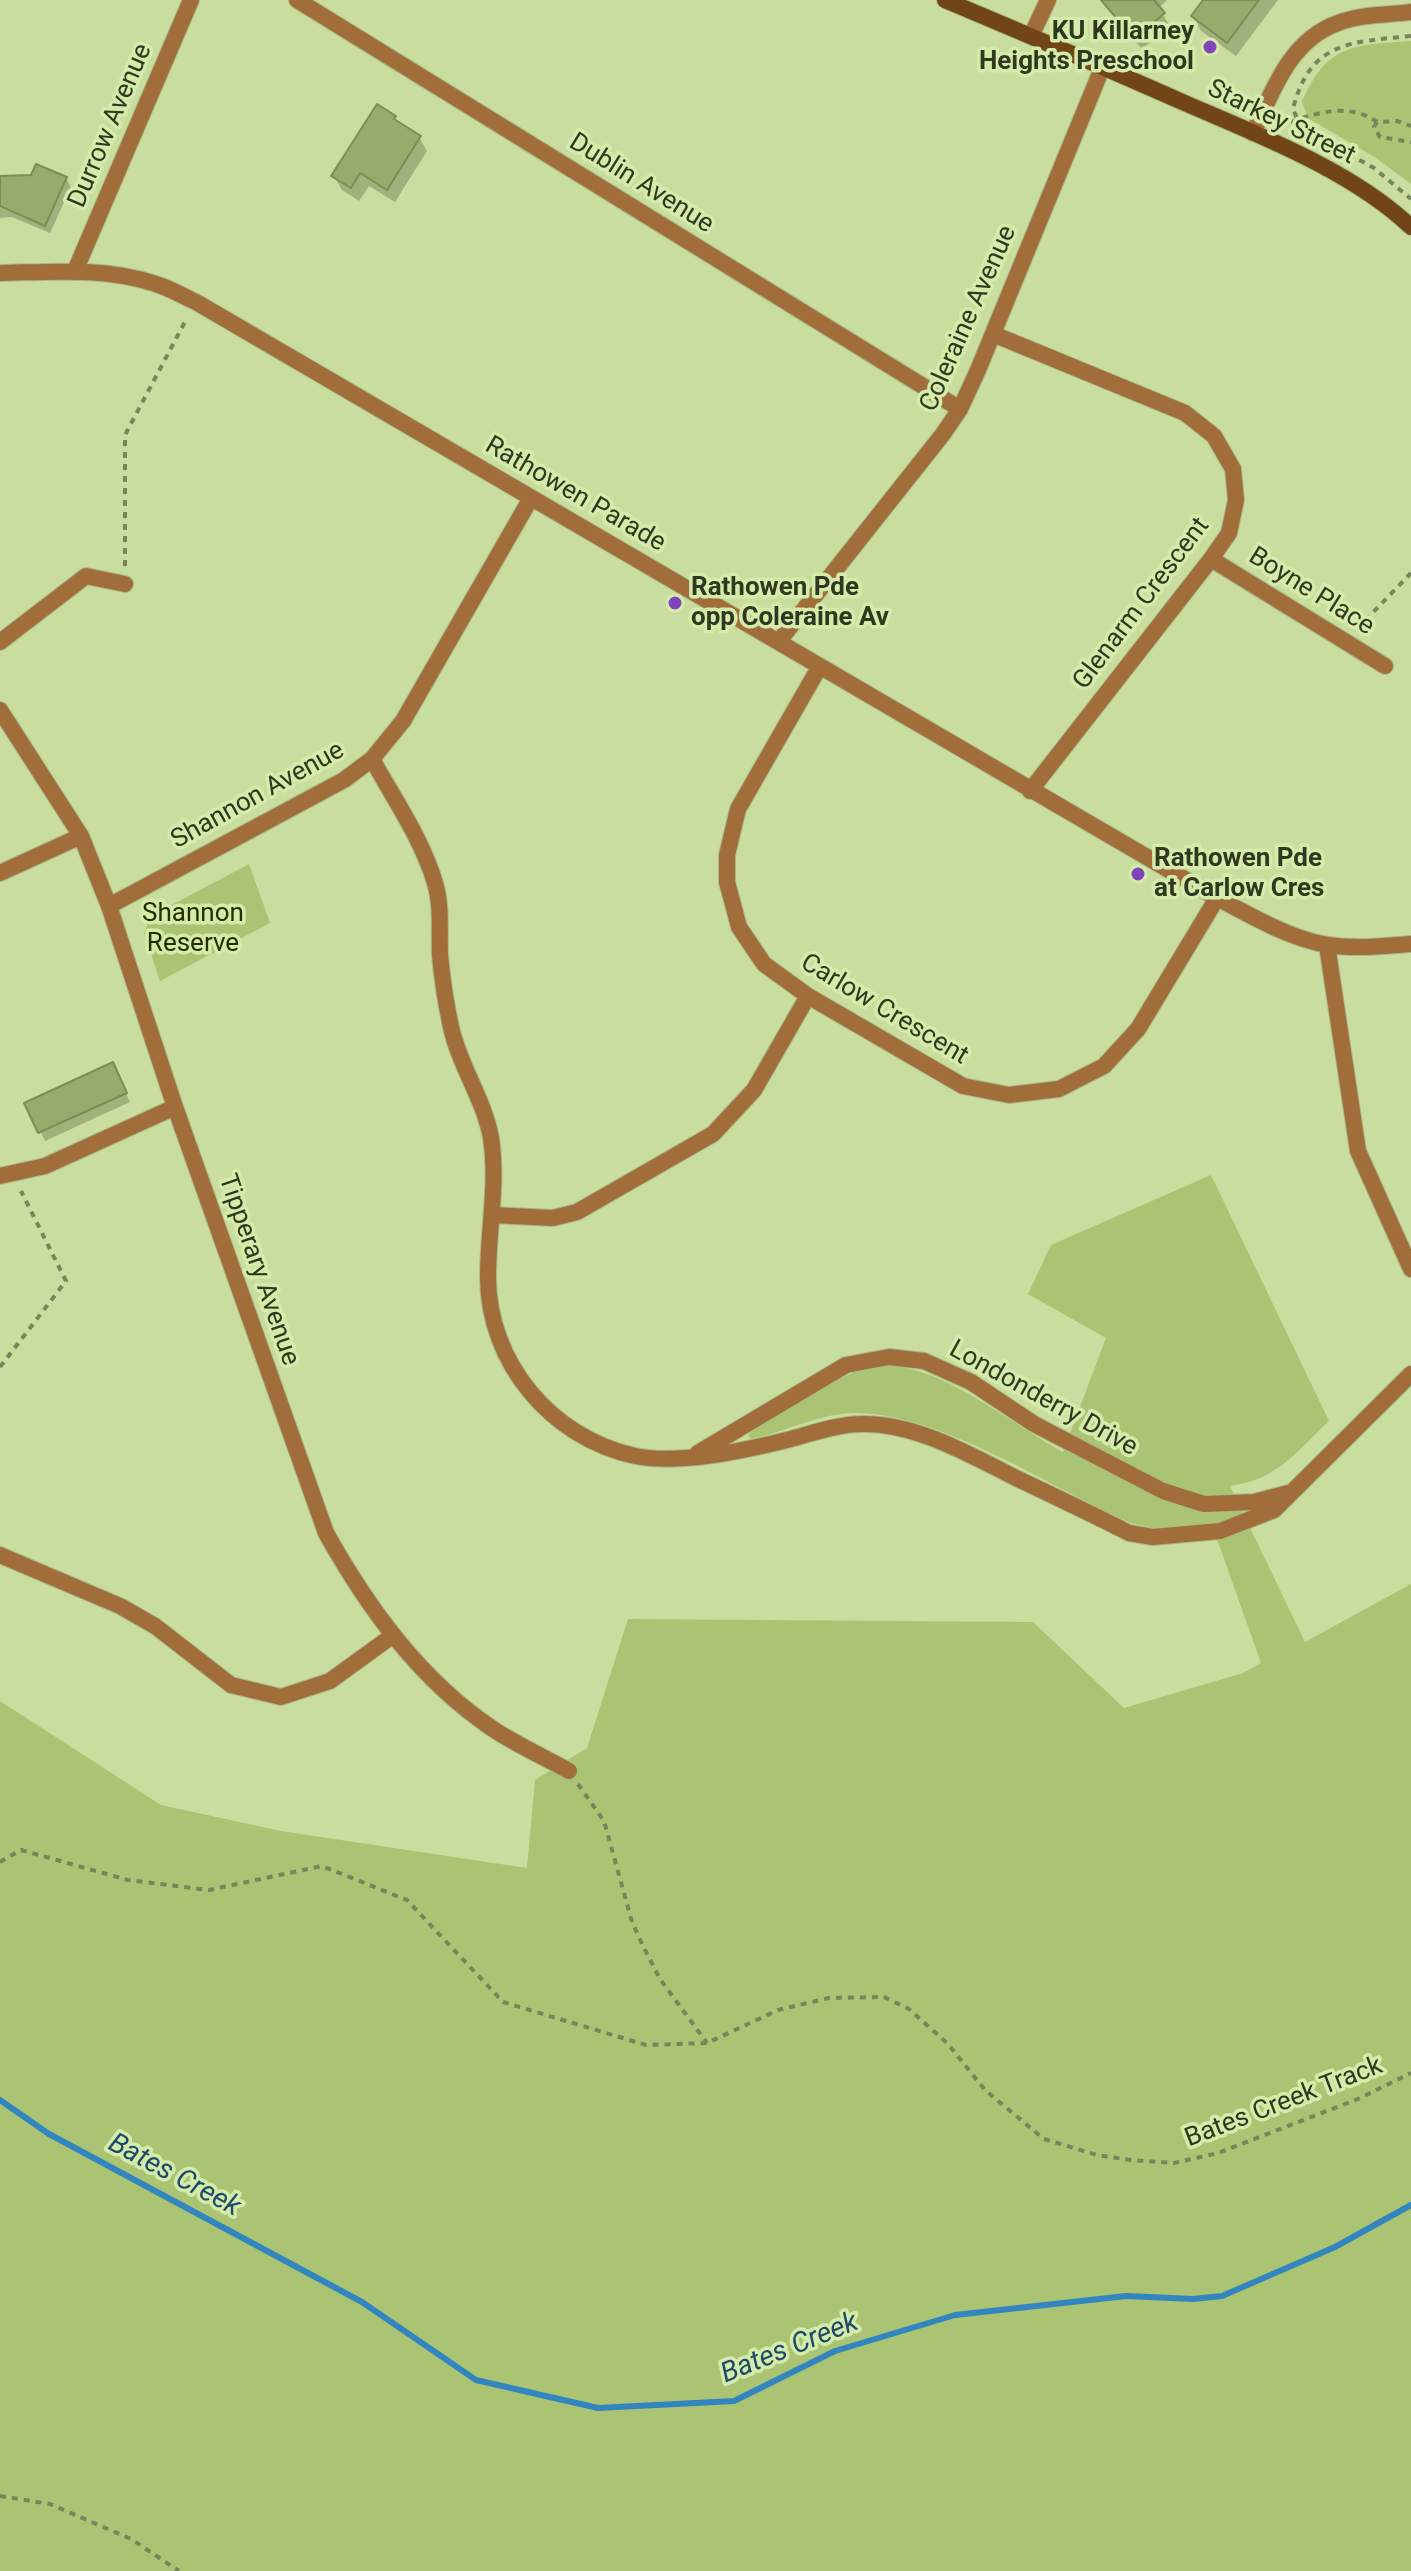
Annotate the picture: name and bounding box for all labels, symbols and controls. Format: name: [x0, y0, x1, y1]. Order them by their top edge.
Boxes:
place label: KU Killarney Heights Preschool: [979, 16, 1194, 78]
marker: KU Killarney Heights Preschool: [1201, 38, 1219, 56]
street label: Durrow Avenue: [63, 40, 159, 212]
street label: Starkey Street: [1202, 74, 1360, 172]
street label: Dublin Avenue: [563, 127, 719, 241]
street label: Coleraine Avenue: [914, 221, 1024, 417]
street label: Rathowen Parade: [479, 431, 671, 559]
street label: Glenarm Crescent: [1067, 512, 1217, 696]
street label: Boyne Place: [1243, 541, 1379, 643]
place label: Rathowen Pde opp Coleraine Av: [691, 572, 889, 634]
marker: Rathowen Pde opp Coleraine Av: [666, 594, 684, 612]
street label: Shannon Avenue: [166, 736, 350, 856]
place label: Rathowen Pde at Carlow Cres: [1154, 843, 1324, 904]
marker: Rathowen Pde at Carlow Cres: [1129, 865, 1147, 883]
park label: Shannon Reserve: [142, 898, 244, 960]
street label: Carlow Crescent: [795, 948, 973, 1072]
street label: Tipperary Avenue: [211, 1170, 305, 1370]
street label: Londonderry Drive: [943, 1334, 1143, 1464]
street label: Bates Creek Track: [1181, 2051, 1387, 2155]
water label: Bates Creek: [102, 2127, 246, 2225]
water label: Bates Creek: [716, 2306, 864, 2392]

